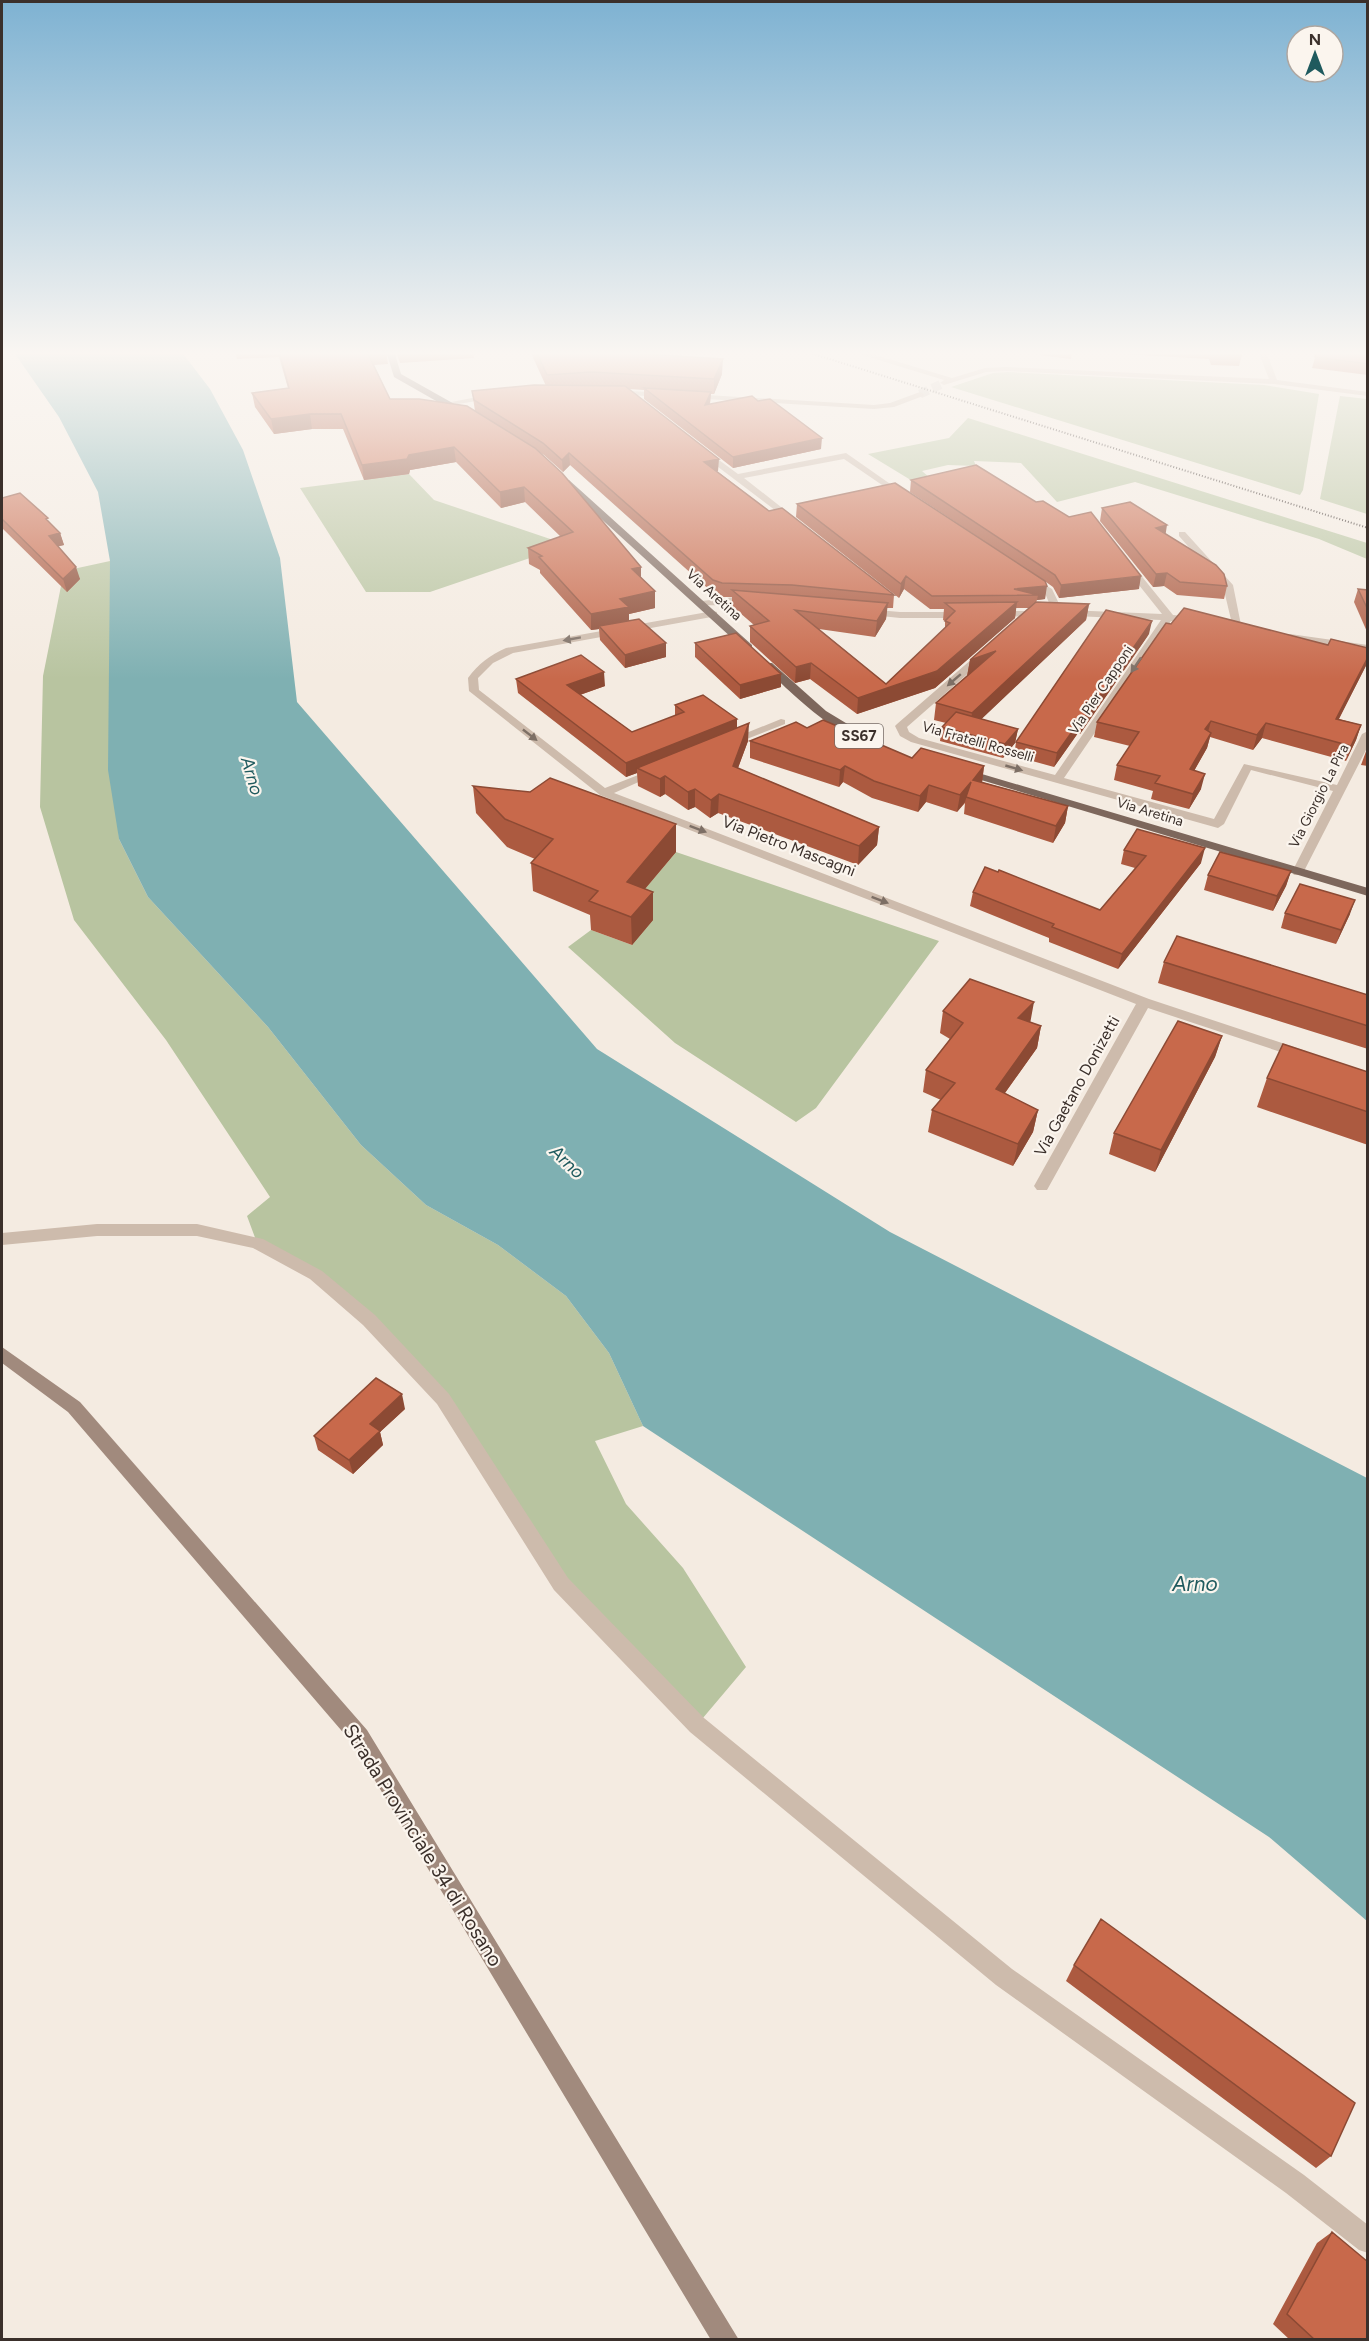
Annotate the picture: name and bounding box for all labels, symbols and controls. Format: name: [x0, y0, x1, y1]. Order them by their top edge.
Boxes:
north arrow: [1285, 24, 1345, 84]
text: N: [1309, 30, 1321, 49]
street label: Via Aretina: [683, 566, 745, 624]
one-way arrow: [563, 635, 582, 644]
street label: Via Pier Capponi: [1065, 642, 1137, 738]
one-way arrow: [1130, 656, 1142, 672]
one-way arrow: [947, 673, 962, 686]
street label: Via Fratelli Rosselli: [920, 718, 1036, 766]
road number: SS67: [835, 724, 883, 748]
one-way arrow: [522, 728, 538, 741]
street label: Via Giorgio La Pira: [1285, 741, 1353, 851]
water label: Arno: [236, 753, 268, 798]
one-way arrow: [1006, 764, 1024, 773]
street label: Via Aretina: [1115, 794, 1185, 830]
street label: Via Pietro Mascagni: [720, 812, 858, 880]
one-way arrow: [689, 825, 707, 834]
one-way arrow: [871, 895, 889, 905]
street label: Via Gaetano Donizetti: [1030, 1012, 1124, 1160]
water label: Arno: [545, 1140, 589, 1183]
water label: Arno: [1171, 1571, 1218, 1596]
street label: Strada Provinciale 34 di Rosano: [338, 1719, 508, 1971]

